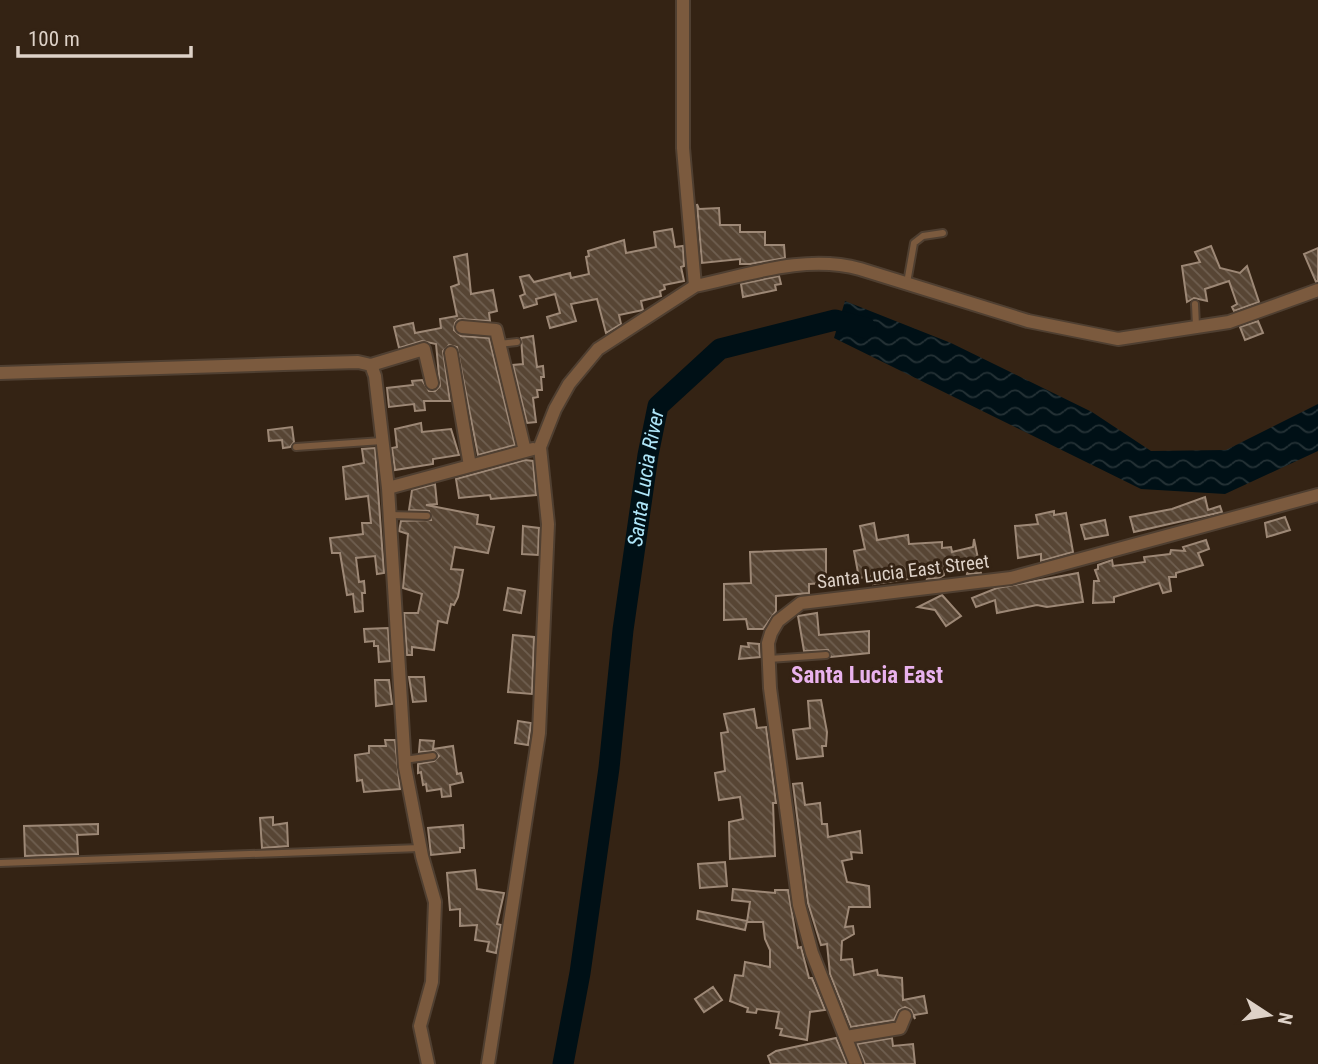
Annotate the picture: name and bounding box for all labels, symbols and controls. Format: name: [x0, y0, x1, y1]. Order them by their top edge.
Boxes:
scale bar: [18, 14, 191, 58]
text: 100 m: [28, 27, 80, 51]
water label: Santa Lucia River: [623, 407, 669, 548]
street label: Santa Lucia East Street: [816, 550, 991, 593]
district label: Santa Lucia East: [791, 662, 943, 689]
north arrow: [1234, 980, 1304, 1050]
text: N: [1273, 1010, 1298, 1027]

